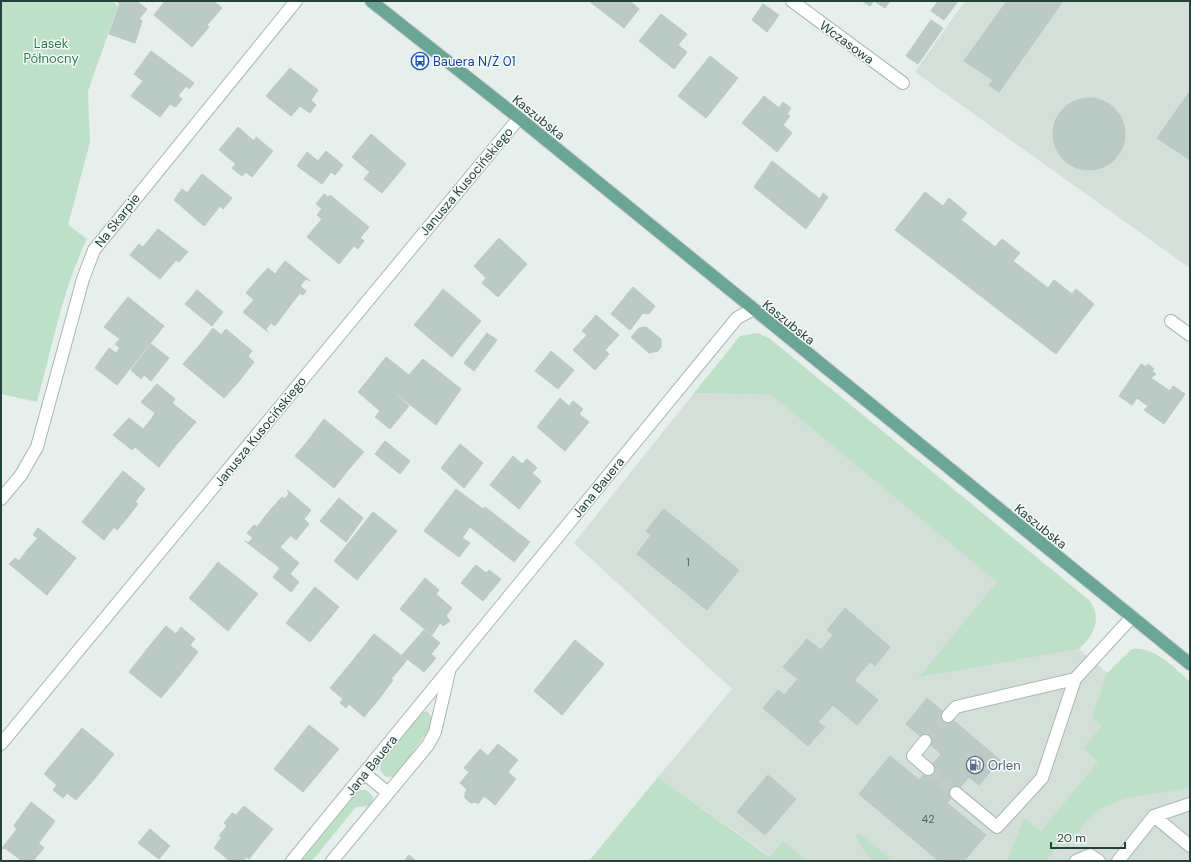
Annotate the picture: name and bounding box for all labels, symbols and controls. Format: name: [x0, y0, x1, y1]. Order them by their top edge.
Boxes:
street label: Wczasowa: [816, 17, 877, 68]
park label: Lasek Północny: [23, 35, 79, 67]
bus stop icon: Bauera N/Ż 01: [410, 51, 430, 71]
place label: Bauera N/Ż 01: [433, 53, 516, 70]
street label: Kaszubska: [509, 91, 568, 144]
street label: Janusza Kusocińskiego: [416, 123, 517, 239]
street label: Na Skarpie: [91, 190, 144, 251]
street label: Kaszubska: [759, 296, 818, 349]
street label: Janusza Kusocińskiego: [211, 373, 310, 490]
street label: Jana Bauera: [569, 454, 628, 521]
street label: Kaszubska: [1011, 500, 1070, 553]
house number: 1: [686, 555, 690, 569]
street label: Jana Bauera: [342, 732, 401, 799]
fuel station icon: Orlen: [965, 755, 985, 775]
place label: Orlen: [988, 757, 1021, 774]
house number: 42: [921, 812, 935, 826]
scale bar: [1051, 824, 1125, 850]
text: 20 m: [1057, 830, 1086, 846]

